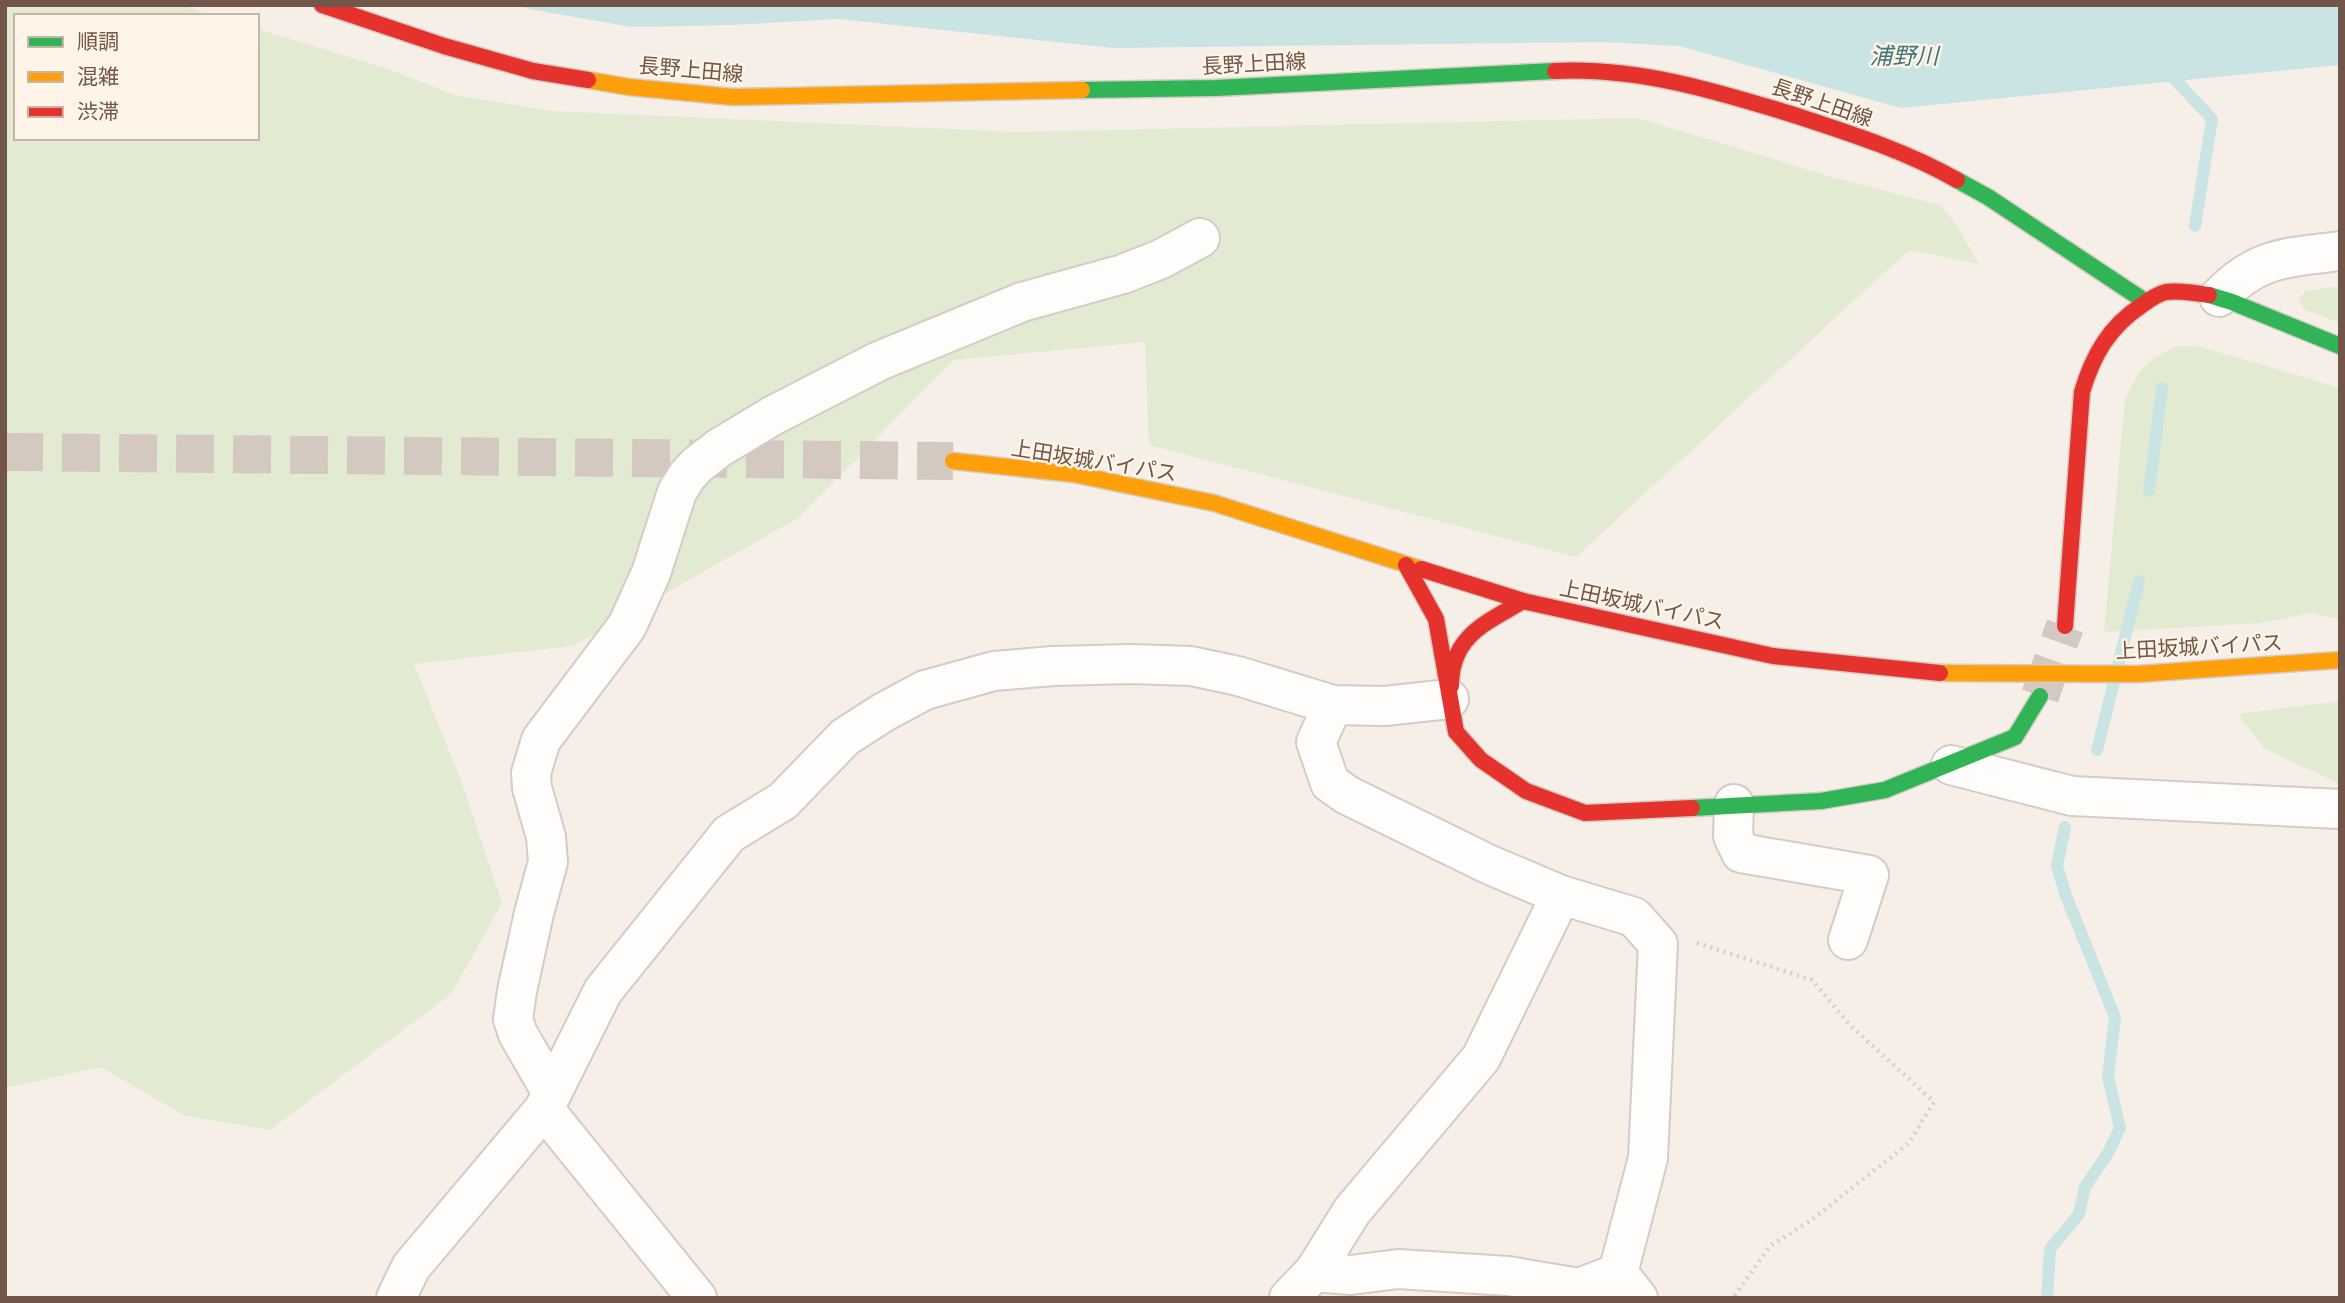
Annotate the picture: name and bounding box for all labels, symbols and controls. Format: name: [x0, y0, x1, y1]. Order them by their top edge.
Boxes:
legend: [14, 14, 259, 140]
text: 順調: [77, 29, 119, 53]
water label: 浦野川: [1870, 43, 1942, 69]
street label: 長野上田線: [1201, 48, 1307, 78]
street label: 長野上田線: [638, 52, 744, 86]
text: 混雑: [77, 64, 119, 88]
street label: 長野上田線: [1769, 74, 1876, 130]
text: 渋滞: [77, 99, 119, 123]
street label: 上田坂城バイパス: [1010, 435, 1179, 485]
street label: 上田坂城バイパス: [1558, 575, 1727, 633]
street label: 上田坂城バイパス: [2115, 630, 2283, 662]

